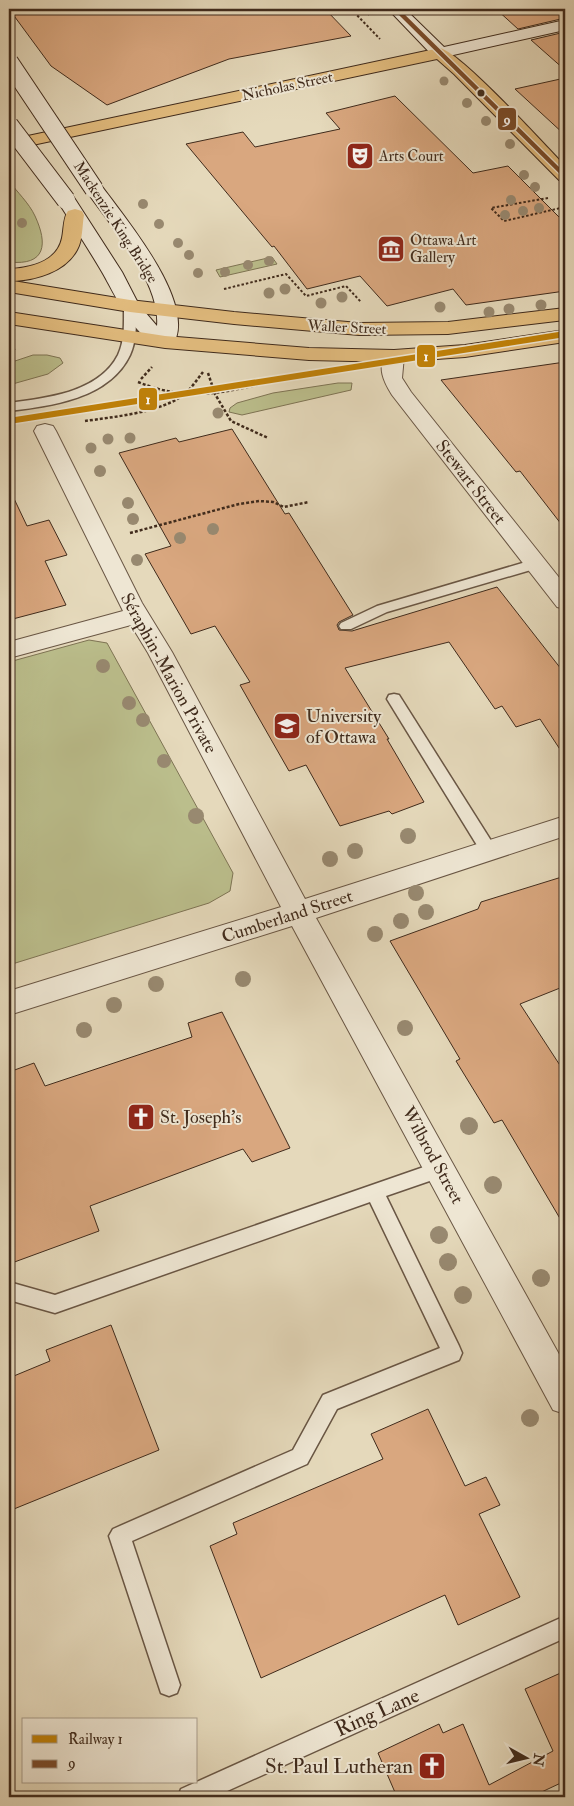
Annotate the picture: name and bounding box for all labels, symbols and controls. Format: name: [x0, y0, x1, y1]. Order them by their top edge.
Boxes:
street label: Nicholas Street: [240, 68, 335, 105]
unlabelled marker: [476, 88, 486, 98]
line badge: 9: [497, 107, 517, 131]
text: 9: [501, 111, 511, 128]
theatre icon: Arts Court: [345, 141, 375, 171]
place label: Arts Court: [378, 147, 444, 166]
street label: Mackenzie King Bridge: [69, 158, 162, 287]
place label: Ottawa Art Gallery: [410, 231, 477, 267]
museum icon: Ottawa Art Gallery: [376, 234, 406, 264]
street label: Waller Street: [306, 316, 387, 339]
line badge: 1: [416, 344, 436, 368]
text: 1: [424, 348, 429, 365]
line badge: 1: [138, 387, 158, 411]
text: 1: [146, 391, 151, 408]
street label: Stewart Street: [430, 435, 511, 530]
street label: Séraphin-Marion Private: [115, 589, 222, 758]
place label: University of Ottawa: [306, 705, 382, 749]
school or university icon: University of Ottawa: [272, 711, 302, 741]
street label: Cumberland Street: [219, 884, 356, 949]
church icon: St. Joseph's: [126, 1102, 156, 1132]
street label: Wilbrod Street: [396, 1102, 469, 1208]
place label: St. Joseph's: [160, 1106, 241, 1129]
street label: Ring Lane: [331, 1682, 424, 1743]
legend: [22, 1718, 198, 1784]
text: Railway 1: [68, 1730, 123, 1749]
north arrow: [502, 1734, 552, 1784]
church icon: St. Paul Lutheran: [417, 1751, 447, 1781]
text: N: [529, 1751, 548, 1768]
place label: St. Paul Lutheran: [265, 1753, 413, 1780]
text: 9: [67, 1754, 76, 1773]

